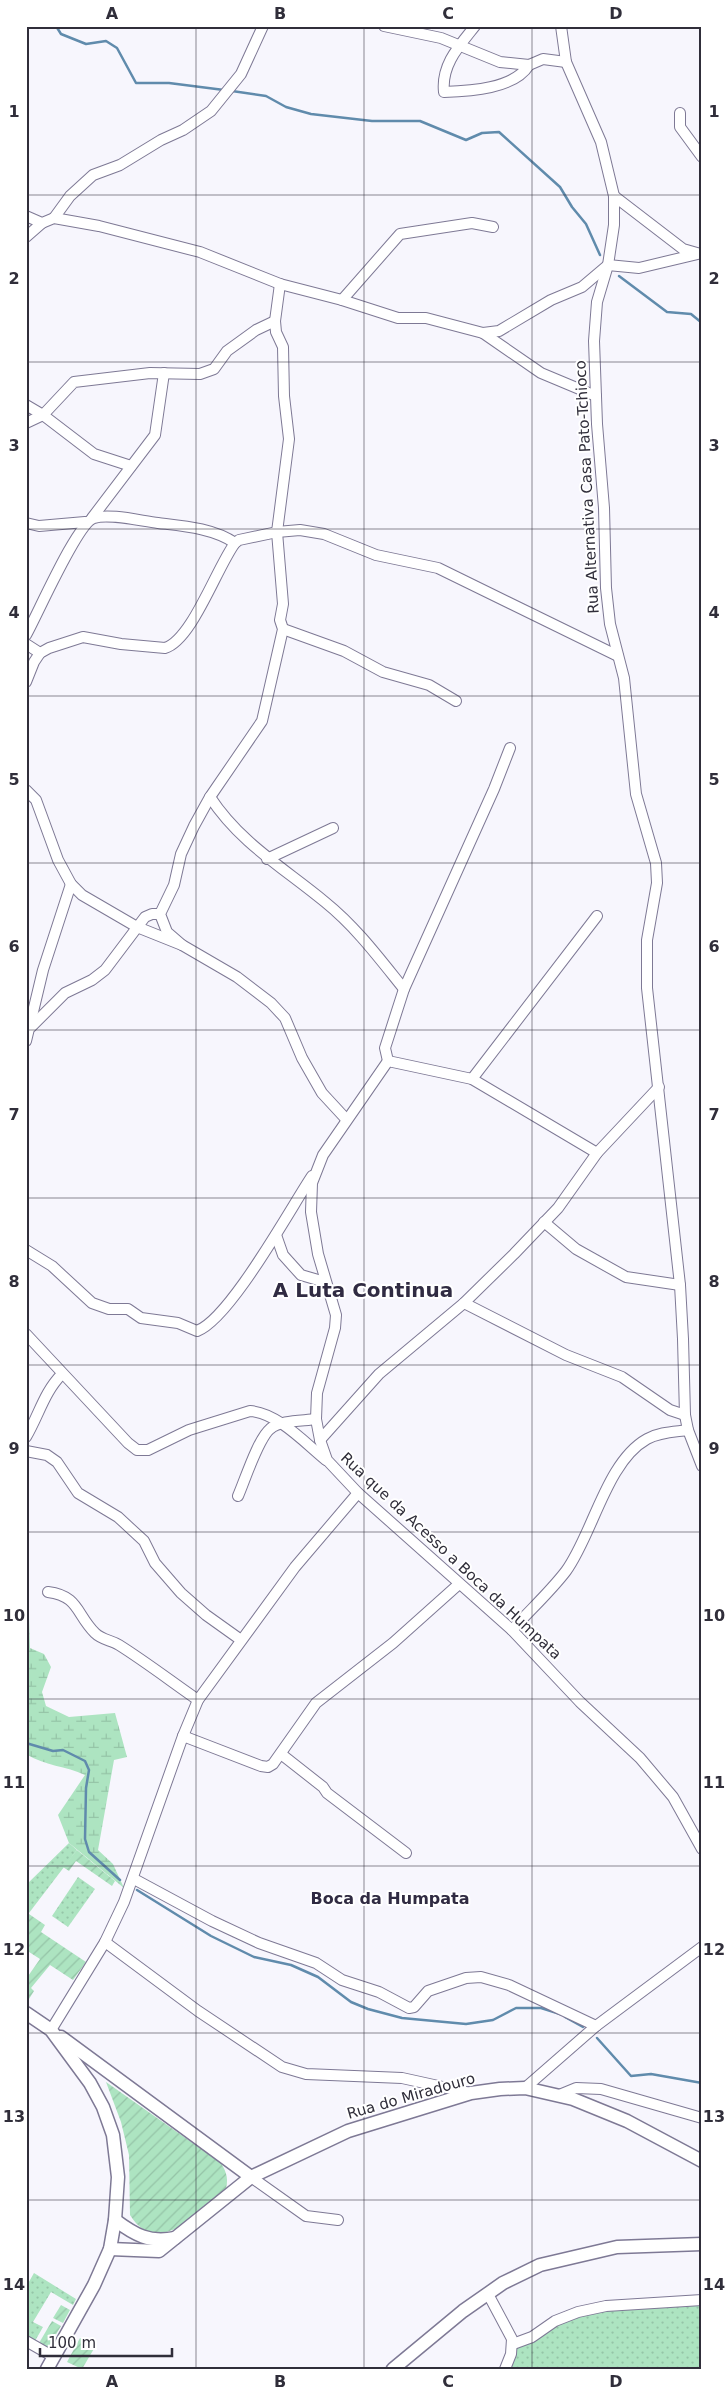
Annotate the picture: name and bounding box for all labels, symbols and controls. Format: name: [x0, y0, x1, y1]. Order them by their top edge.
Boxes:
text: A: [106, 4, 119, 23]
text: B: [274, 4, 286, 23]
text: C: [442, 4, 454, 23]
text: D: [609, 4, 623, 23]
text: 1: [8, 102, 20, 121]
text: 1: [708, 102, 720, 121]
text: 2: [8, 269, 20, 288]
text: 2: [708, 269, 720, 288]
street label: Rua Alternativa Casa Pato-Tchioco: [571, 360, 603, 614]
text: 3: [8, 436, 20, 455]
text: 3: [708, 436, 720, 455]
text: 4: [8, 603, 20, 622]
text: 4: [708, 603, 720, 622]
text: 5: [8, 770, 20, 789]
text: 5: [708, 770, 720, 789]
text: 6: [8, 937, 20, 956]
text: 6: [708, 937, 720, 956]
text: 7: [8, 1105, 20, 1124]
text: 7: [708, 1105, 720, 1124]
text: 8: [8, 1272, 20, 1291]
text: 8: [708, 1272, 720, 1291]
district label: A Luta Continua: [273, 1278, 453, 1302]
text: 9: [8, 1439, 20, 1458]
text: 9: [708, 1439, 720, 1458]
street label: Rua que da Acesso a Boca da Humpata: [337, 1449, 565, 1663]
text: 10: [3, 1606, 25, 1625]
text: 10: [703, 1606, 725, 1625]
text: 11: [3, 1773, 25, 1792]
text: 11: [703, 1773, 725, 1792]
district label: Boca da Humpata: [310, 1889, 470, 1908]
text: 12: [3, 1940, 25, 1959]
text: 12: [703, 1940, 725, 1959]
street label: Rua do Miradouro: [345, 2069, 477, 2123]
text: 13: [3, 2107, 25, 2126]
text: 13: [703, 2107, 725, 2126]
text: 14: [3, 2275, 25, 2294]
text: 14: [703, 2275, 725, 2294]
scale bar: [40, 2325, 172, 2357]
text: 100 m: [48, 2334, 96, 2352]
text: A: [106, 2372, 119, 2391]
text: B: [274, 2372, 286, 2391]
text: C: [442, 2372, 454, 2391]
text: D: [609, 2372, 623, 2391]

